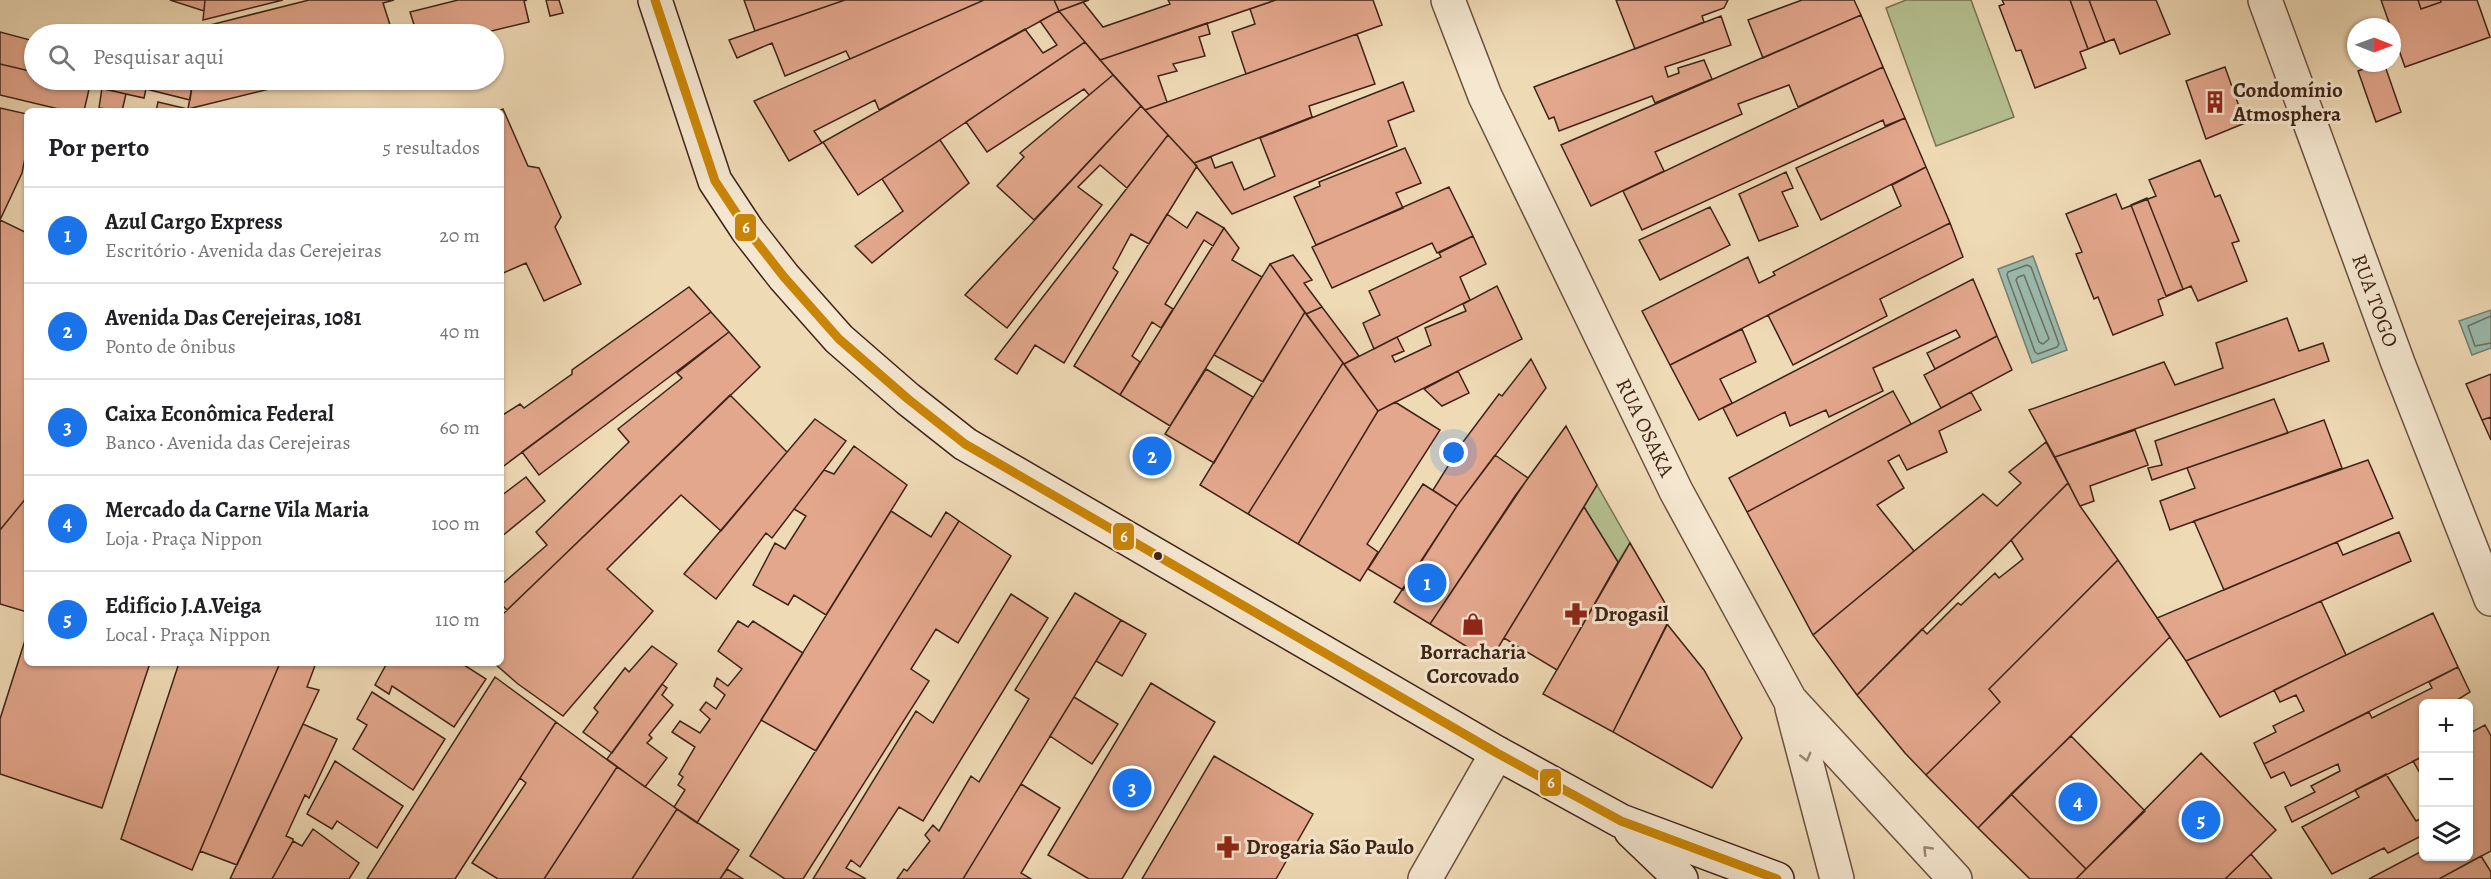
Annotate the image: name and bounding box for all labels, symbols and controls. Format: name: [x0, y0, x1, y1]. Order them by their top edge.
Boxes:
north arrow: [2347, 18, 2401, 72]
search box: [24, 24, 504, 90]
icon: search: [45, 41, 78, 74]
text: Pesquisar aqui: [93, 42, 224, 72]
place label: Condomínio Atmosphera: [2232, 76, 2343, 128]
building icon: Condomínio Atmosphera: [2202, 89, 2228, 115]
text: Por perto: [48, 130, 149, 165]
text: 5 resultados: [383, 134, 480, 161]
text: Azul Cargo Express: [105, 207, 283, 237]
line badge: 6: [734, 213, 757, 242]
text: 6: [742, 217, 750, 239]
text: 1: [64, 222, 71, 249]
text: 20 m: [439, 222, 480, 249]
text: Escritório · Avenida das Cerejeiras: [105, 237, 382, 264]
street label: RUA TOGO: [2345, 250, 2405, 351]
text: Avenida Das Cerejeiras, 1081: [105, 303, 362, 333]
text: 2: [63, 318, 72, 345]
text: 40 m: [440, 318, 480, 345]
text: Ponto de ônibus: [105, 333, 236, 360]
street label: RUA OSAKA: [1610, 374, 1681, 482]
text: Caixa Econômica Federal: [105, 399, 334, 429]
text: 3: [63, 414, 72, 441]
text: 60 m: [440, 414, 480, 441]
text: Banco · Avenida das Cerejeiras: [105, 429, 351, 456]
pin: 2: [1132, 434, 1172, 478]
your location: [1439, 438, 1468, 467]
text: Mercado da Carne Vila Maria: [105, 495, 369, 525]
text: 4: [63, 510, 72, 537]
text: 100 m: [431, 510, 480, 537]
line badge: 6: [1112, 522, 1135, 551]
text: Loja · Praça Nippon: [105, 525, 262, 552]
text: 6: [1120, 526, 1128, 548]
unlabelled marker: [1152, 550, 1164, 562]
pin: 1: [1408, 560, 1446, 606]
text: Edifício J.A.Veiga: [105, 591, 262, 621]
place label: Drogasil: [1594, 600, 1669, 628]
pharmacy icon: Drogasil: [1563, 601, 1589, 627]
text: 5: [63, 606, 72, 633]
text: 110 m: [435, 606, 480, 633]
shop icon: Borracharia Corcovado: [1460, 611, 1486, 637]
text: Local · Praça Nippon: [105, 621, 270, 648]
place label: Borracharia Corcovado: [1420, 638, 1527, 690]
map controls: [2419, 699, 2473, 861]
button: +: [2419, 699, 2473, 753]
one-way arrow: [1799, 751, 1811, 761]
button: −: [2419, 753, 2473, 807]
pin: 3: [1112, 766, 1152, 810]
line badge: 6: [1539, 768, 1562, 797]
text: 6: [1547, 772, 1555, 794]
pin: 4: [2058, 780, 2098, 824]
pin: 5: [2182, 798, 2220, 842]
button: layers: [2419, 807, 2473, 861]
place label: Drogaria São Paulo: [1246, 833, 1414, 861]
pharmacy icon: Drogaria São Paulo: [1215, 834, 1241, 860]
one-way arrow: [1923, 846, 1934, 856]

